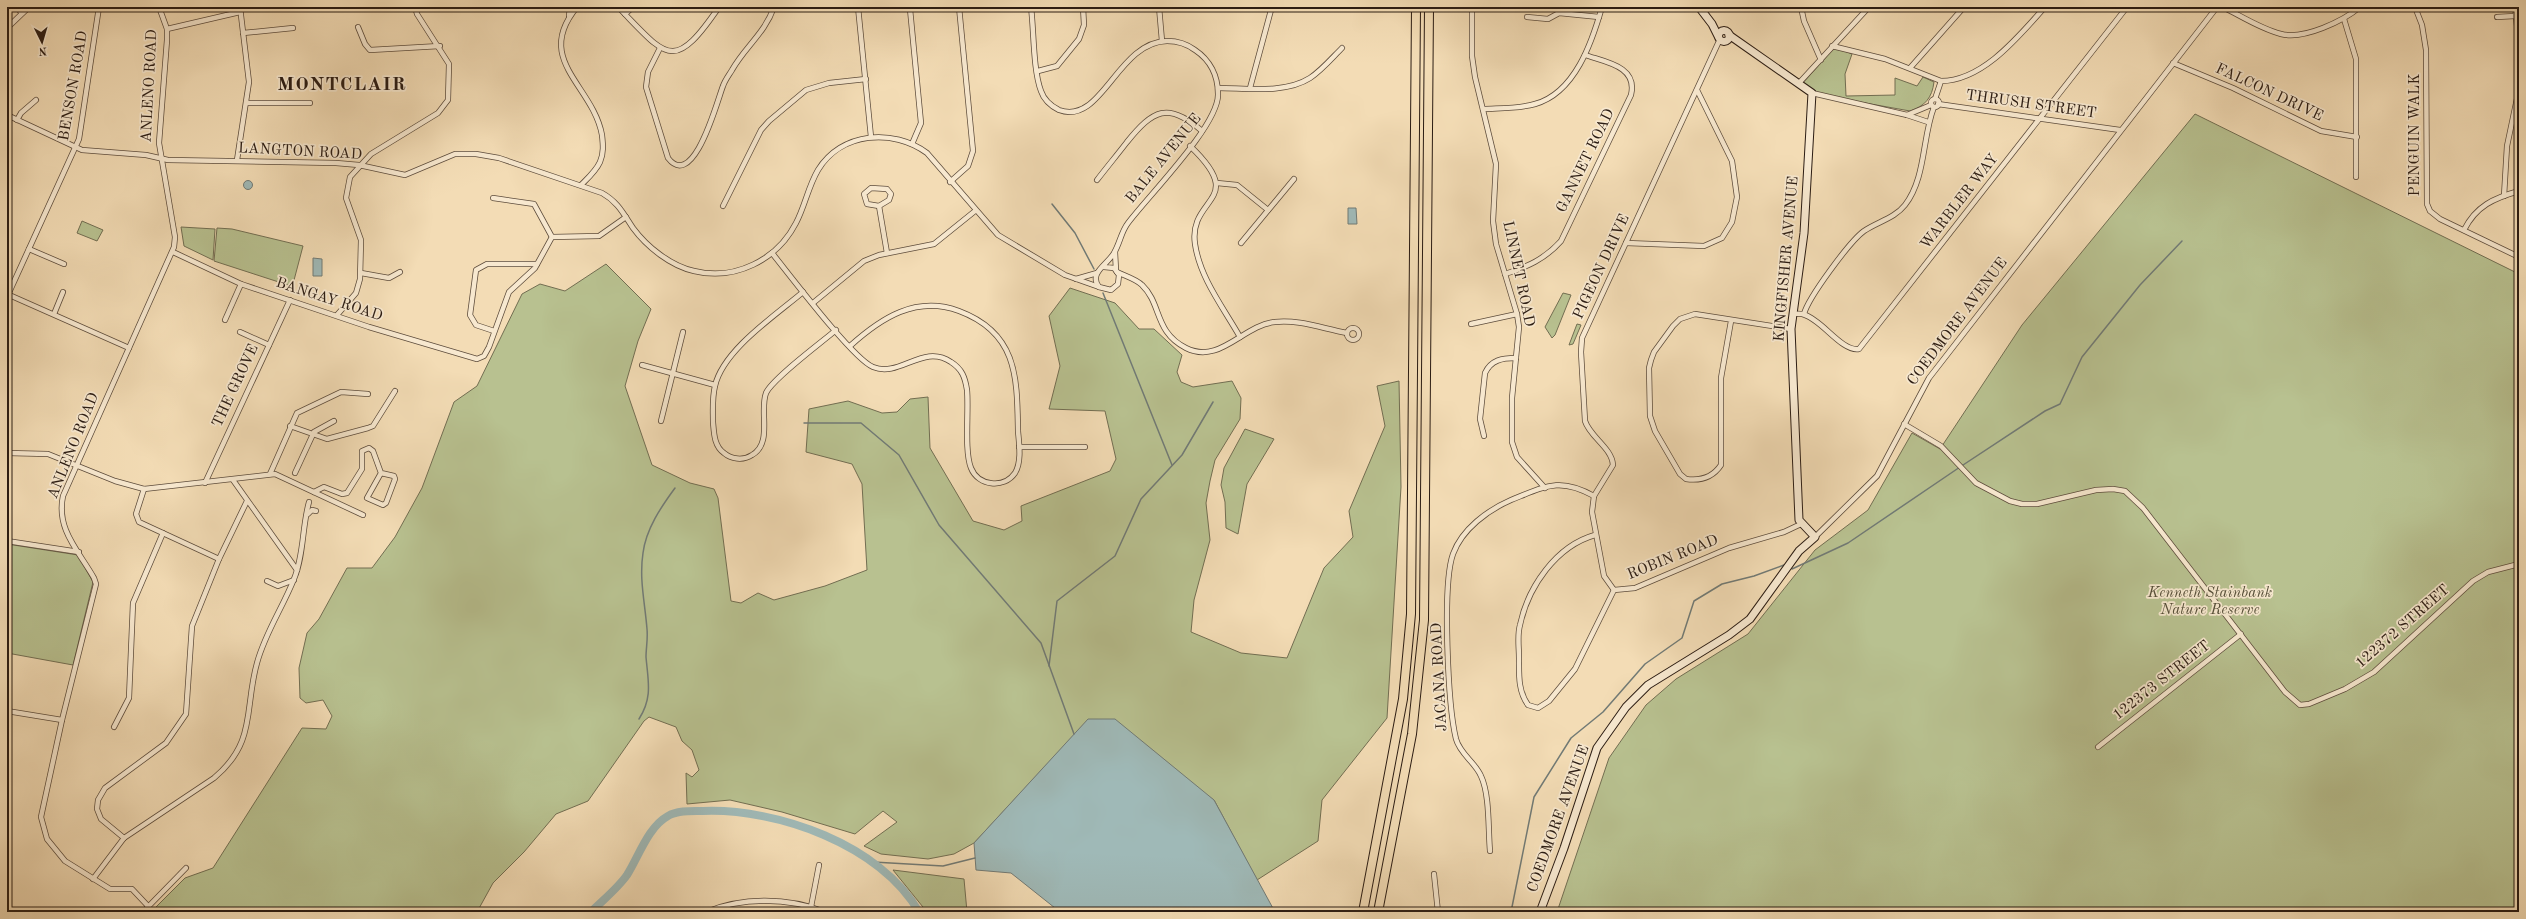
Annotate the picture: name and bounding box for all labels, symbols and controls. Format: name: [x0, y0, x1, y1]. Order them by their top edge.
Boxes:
north arrow: [22, 22, 62, 62]
street label: ANLENO ROAD: [140, 29, 160, 143]
street label: BENSON ROAD: [57, 30, 91, 142]
text: N: [37, 45, 47, 56]
street label: FALCON DRIVE: [2213, 61, 2325, 125]
street label: PENGUIN WALK: [2408, 74, 2423, 196]
district label: MONTCLAIR: [277, 76, 407, 95]
street label: THRUSH STREET: [1965, 88, 2097, 122]
street label: GANNET ROAD: [1554, 107, 1618, 215]
street label: BALE AVENUE: [1123, 111, 1205, 207]
street label: LANGTON ROAD: [238, 141, 362, 163]
street label: WARBLER WAY: [1918, 152, 2002, 252]
street label: KINGFISHER AVENUE: [1772, 175, 1802, 343]
street label: PIGEON DRIVE: [1571, 212, 1633, 322]
street label: LINNET ROAD: [1499, 220, 1537, 328]
street label: COEDMORE AVENUE: [1905, 255, 2011, 389]
street label: BANGAY ROAD: [274, 276, 384, 324]
street label: THE GROVE: [210, 342, 262, 430]
street label: ANLENO ROAD: [46, 391, 102, 501]
street label: ROBIN ROAD: [1625, 533, 1721, 583]
street label: 122372 STREET: [2353, 582, 2453, 672]
park label: Kenneth Stainbank Nature Reserve: [2147, 586, 2272, 618]
street label: JACANA ROAD: [1430, 622, 1450, 732]
street label: 122373 STREET: [2111, 639, 2213, 723]
street label: COEDMORE AVENUE: [1525, 743, 1593, 895]

